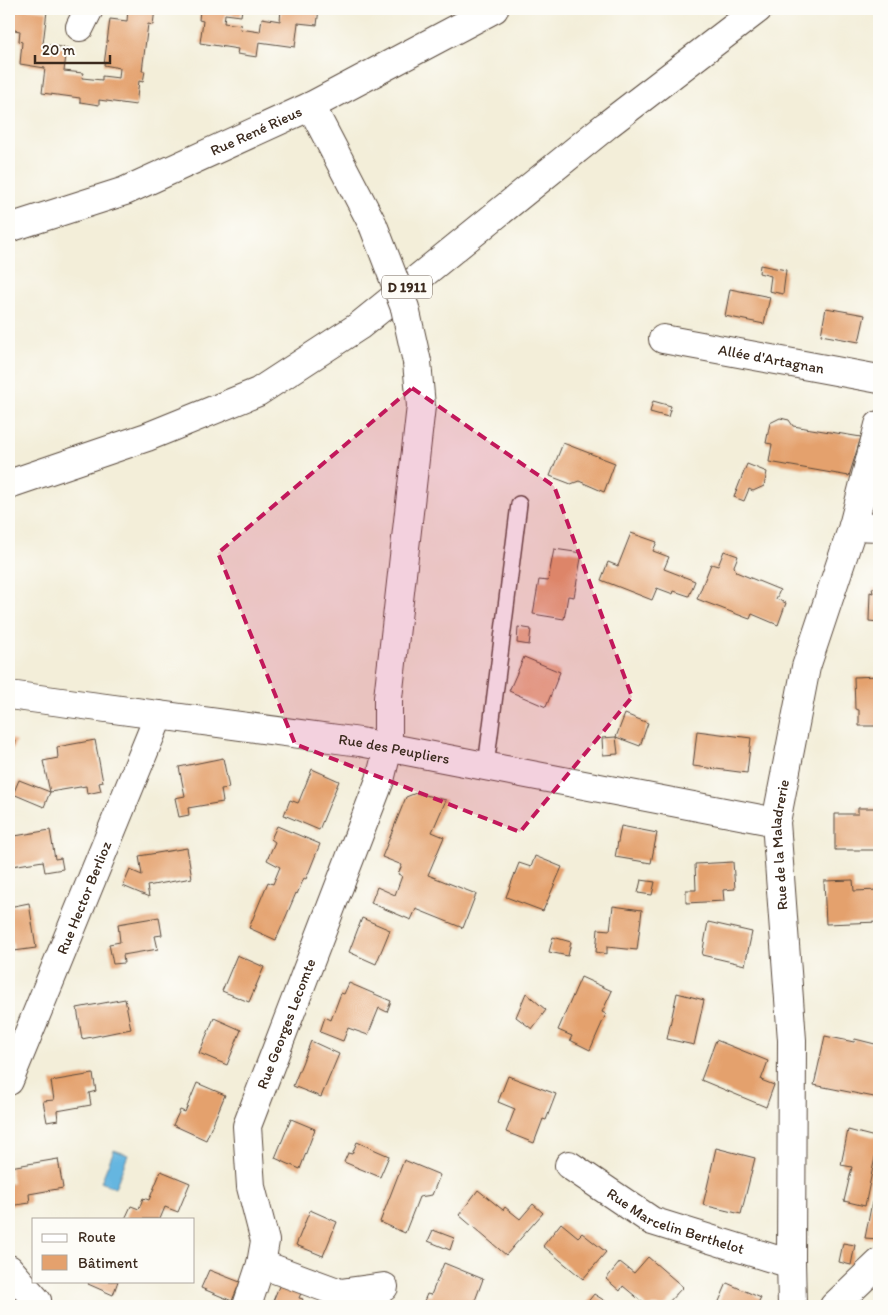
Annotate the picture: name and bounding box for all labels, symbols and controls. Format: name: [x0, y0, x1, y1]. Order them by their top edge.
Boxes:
scale bar: [35, 32, 110, 64]
text: 20 m: [42, 41, 76, 59]
street label: Rue René Rieus: [208, 102, 305, 160]
road number: D 1911: [382, 276, 432, 298]
street label: Allée d'Artagnan: [717, 340, 826, 378]
street label: Rue des Peupliers: [338, 730, 451, 768]
street label: Rue de la Maladrerie: [767, 778, 793, 911]
street label: Rue Hector Berlioz: [53, 838, 115, 957]
street label: Rue Georges Lecomte: [253, 956, 320, 1092]
street label: Rue Marcelin Berthelot: [603, 1184, 747, 1258]
legend: [32, 1218, 195, 1282]
text: Route: [78, 1228, 116, 1246]
text: Bâtiment: [78, 1254, 139, 1272]

